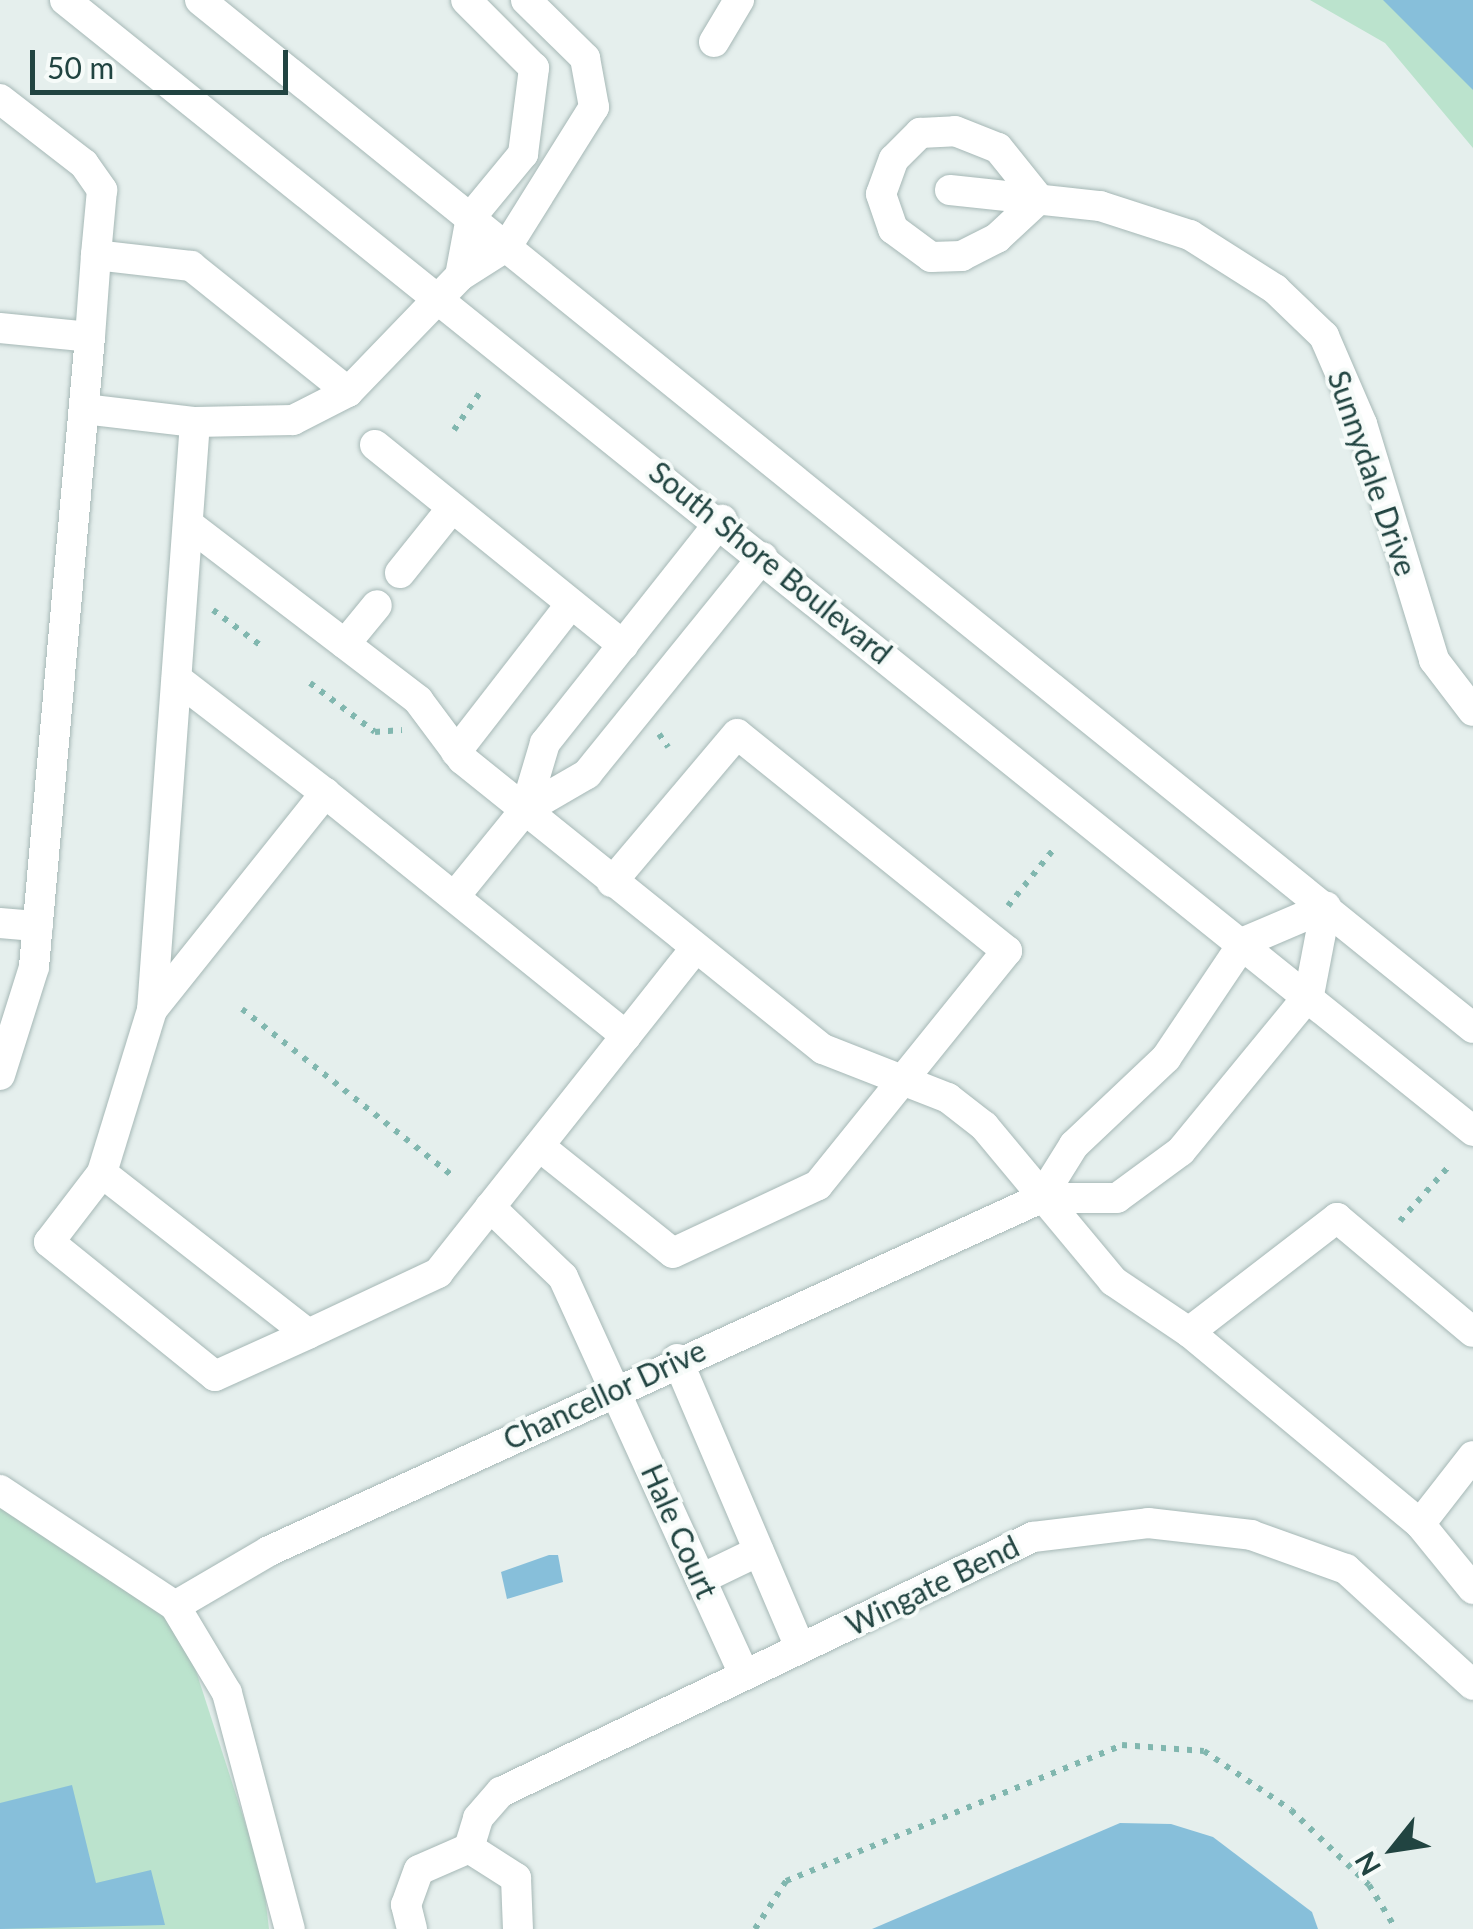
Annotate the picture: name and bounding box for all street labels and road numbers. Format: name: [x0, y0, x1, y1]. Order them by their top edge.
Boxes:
street label: Sunnydale Drive: [1321, 366, 1425, 580]
street label: South Shore Boulevard: [643, 453, 899, 671]
street label: Chancellor Drive: [497, 1331, 711, 1457]
street label: Hale Court: [634, 1458, 726, 1604]
street label: Wingate Bend: [840, 1528, 1024, 1642]

